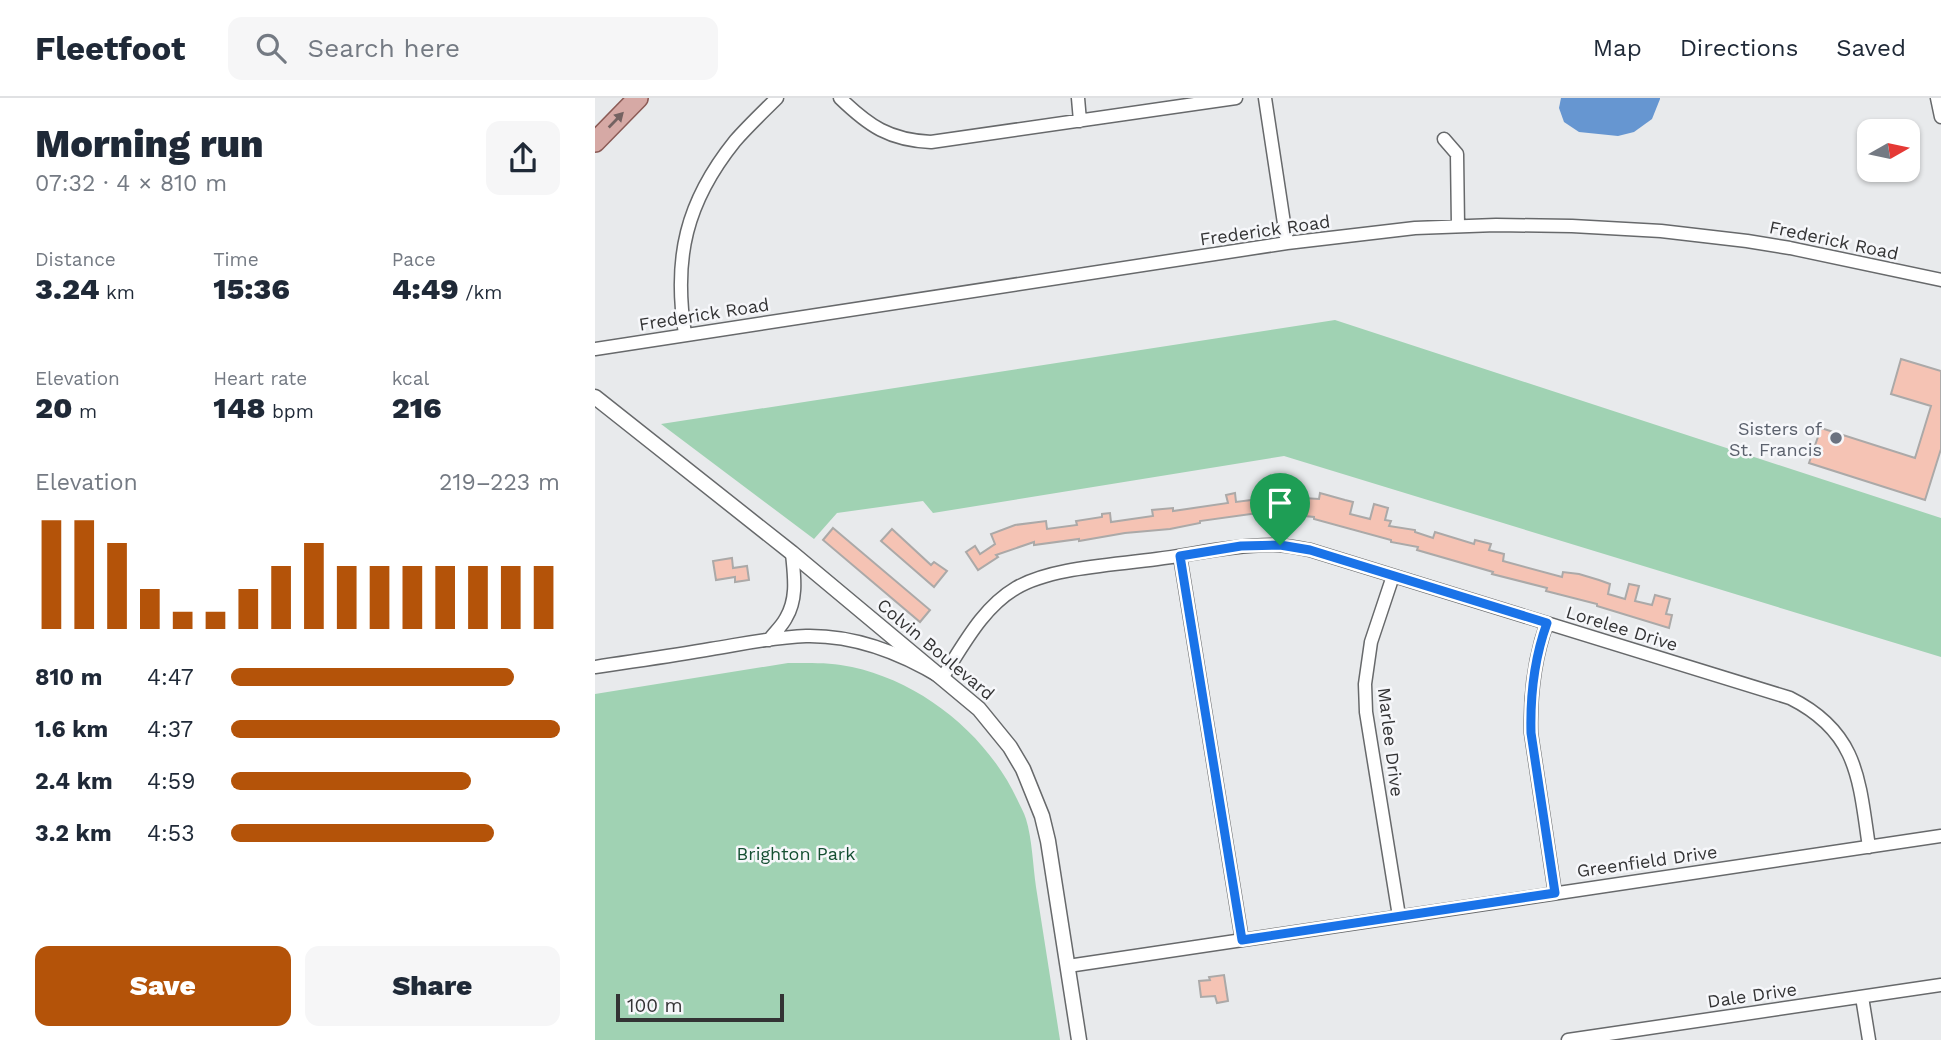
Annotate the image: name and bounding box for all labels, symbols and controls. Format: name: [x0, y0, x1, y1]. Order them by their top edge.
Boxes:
search box: [228, 17, 718, 80]
text: Fleetfoot: [35, 29, 186, 68]
icon: search: [252, 29, 290, 67]
text: Search here: [308, 33, 460, 63]
text: Map: [1593, 34, 1642, 62]
text: Directions: [1680, 34, 1798, 62]
text: Saved: [1836, 34, 1906, 62]
one-way arrow: [608, 112, 624, 129]
north arrow: [1857, 119, 1920, 182]
map controls: [1857, 119, 1920, 182]
button: share: [486, 121, 560, 195]
text: Morning run: [35, 122, 264, 166]
text: 07:32 · 4 × 810 m: [35, 170, 227, 197]
street label: Frederick Road: [1198, 210, 1332, 250]
street label: Frederick Road: [1768, 216, 1900, 264]
text: Distance: [35, 248, 116, 271]
text: Time: [213, 248, 259, 271]
text: Pace: [392, 248, 436, 271]
text: 3.24: [35, 271, 100, 306]
text: 15:36: [213, 271, 290, 306]
text: 4:49: [392, 271, 459, 306]
text: km: [100, 281, 135, 304]
text: /km: [459, 281, 502, 304]
street label: Frederick Road: [637, 293, 771, 335]
text: Elevation: [35, 367, 120, 390]
text: Heart rate: [213, 367, 307, 390]
text: kcal: [392, 367, 429, 390]
text: 20: [35, 390, 73, 425]
text: 148: [213, 390, 265, 425]
text: 216: [392, 390, 442, 425]
text: m: [73, 400, 97, 423]
text: bpm: [265, 400, 314, 423]
place label: Sisters of St. Francis: [1729, 418, 1822, 460]
marker: Sisters of St. Francis: [1828, 430, 1844, 446]
text: Elevation: [35, 469, 138, 496]
text: 219–223 m: [439, 469, 560, 496]
pin: [1250, 473, 1310, 545]
icon: arrive: [1261, 484, 1299, 522]
street label: Colvin Boulevard: [873, 594, 999, 704]
street label: Lorelee Drive: [1564, 601, 1680, 655]
text: 810 m: [35, 664, 102, 691]
text: 4:47: [147, 664, 194, 691]
street label: Marlee Drive: [1374, 686, 1408, 798]
text: 1.6 km: [35, 716, 108, 743]
text: 4:37: [147, 716, 193, 743]
text: 2.4 km: [35, 768, 113, 795]
text: 4:59: [147, 768, 195, 795]
text: 3.2 km: [35, 820, 112, 847]
text: 4:53: [147, 820, 195, 847]
street label: Greenfield Drive: [1575, 841, 1719, 881]
park label: Brighton Park: [737, 843, 855, 864]
button: Save: [35, 946, 291, 1026]
button: Share: [305, 946, 560, 1026]
street label: Dale Drive: [1706, 978, 1798, 1012]
scale bar: [616, 991, 784, 1023]
text: 100 m: [627, 994, 683, 1017]

